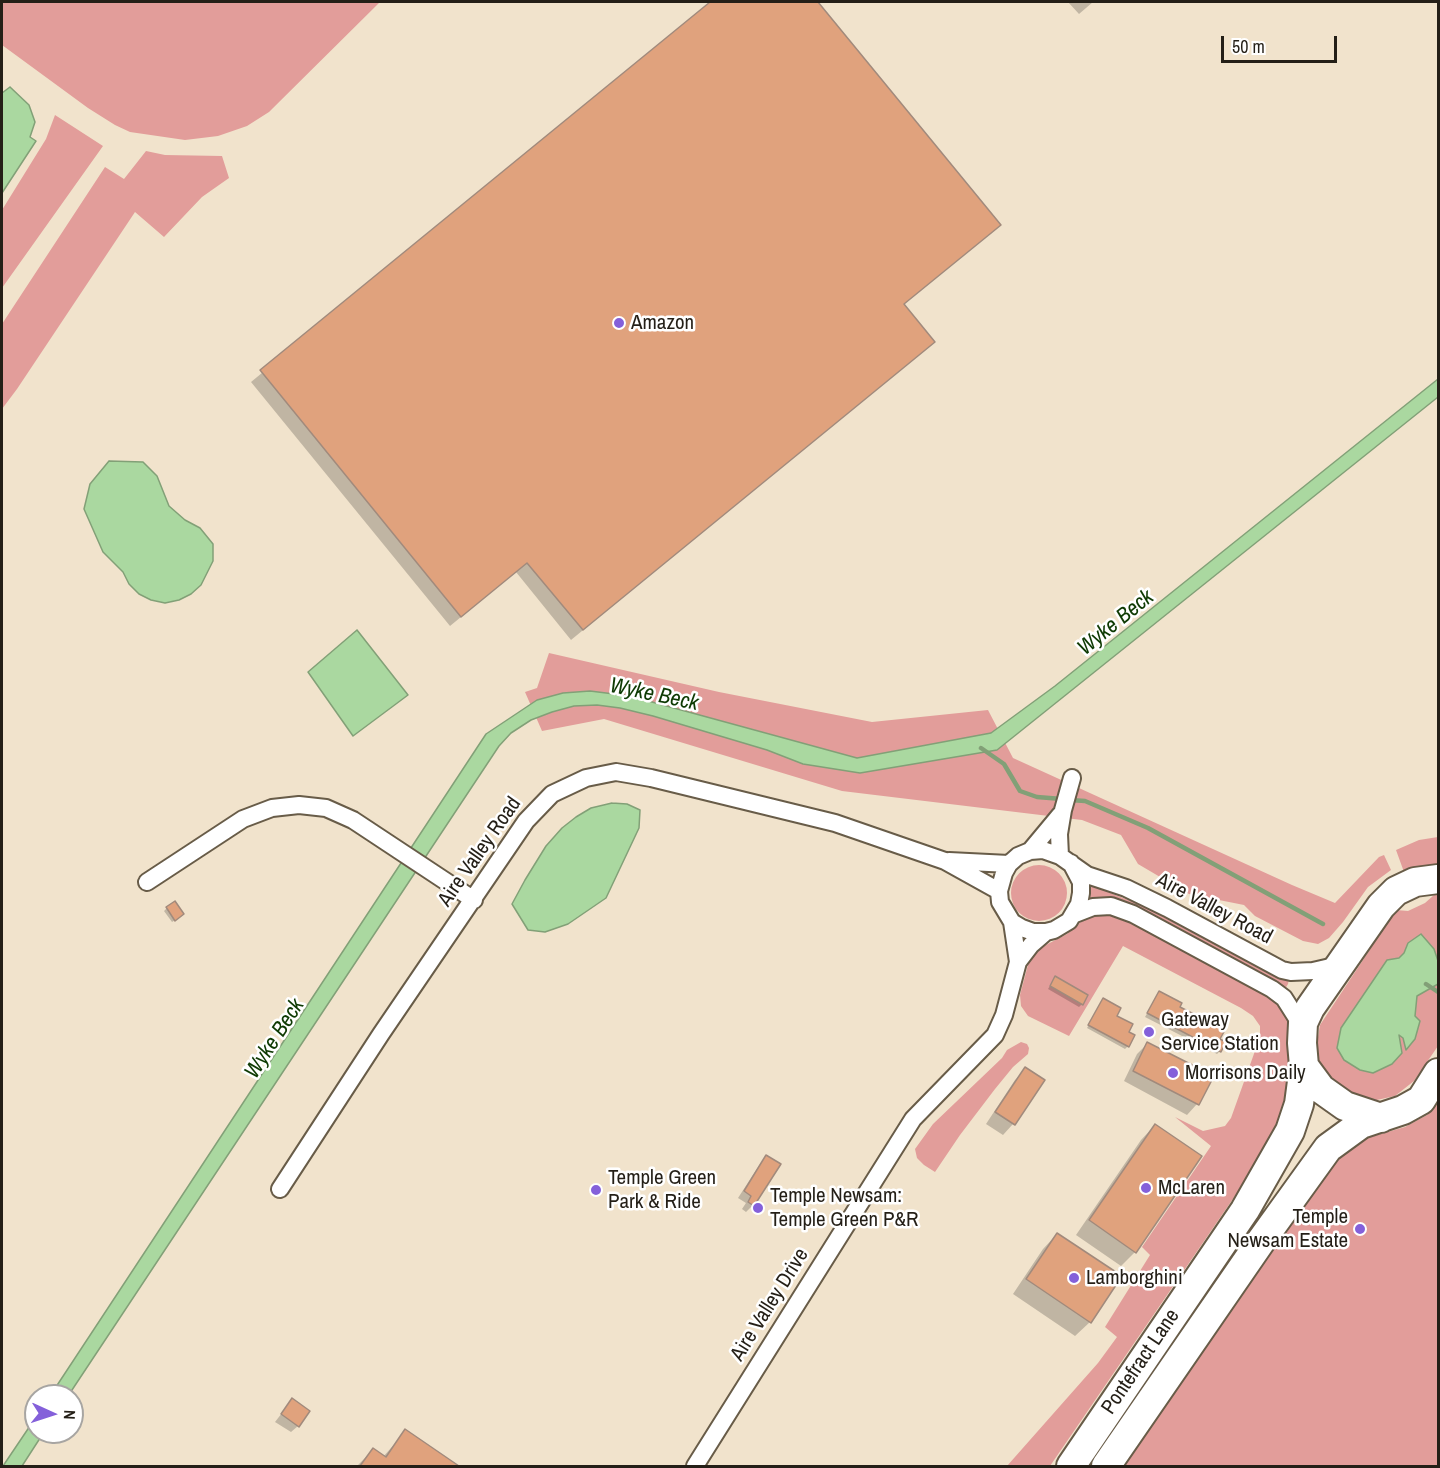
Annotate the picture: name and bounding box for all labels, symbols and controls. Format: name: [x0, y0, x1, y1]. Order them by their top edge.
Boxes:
scale bar: [1224, 24, 1340, 62]
text: 50 m: [1232, 34, 1265, 59]
place label: Amazon: [631, 310, 694, 336]
marker: Amazon: [612, 316, 626, 330]
water label: Wyke Beck: [1073, 584, 1159, 662]
water label: Wyke Beck: [607, 673, 701, 717]
street label: Aire Valley Road: [433, 792, 527, 912]
street label: Aire Valley Road: [1152, 868, 1276, 950]
water label: Wyke Beck: [239, 994, 311, 1084]
place label: Gateway Service Station: [1161, 1007, 1279, 1057]
marker: Gateway Service Station: [1142, 1025, 1156, 1039]
place label: Morrisons Daily: [1185, 1060, 1306, 1086]
marker: Morrisons Daily: [1166, 1066, 1180, 1080]
place label: Temple Green Park & Ride: [608, 1165, 716, 1215]
place label: McLaren: [1158, 1175, 1225, 1201]
marker: McLaren: [1139, 1181, 1153, 1195]
marker: Temple Green Park & Ride: [589, 1183, 603, 1197]
place label: Temple Newsam: Temple Green P&R: [770, 1183, 918, 1233]
marker: Temple Newsam: Temple Green P&R: [751, 1201, 765, 1215]
place label: Temple Newsam Estate: [1227, 1204, 1348, 1254]
marker: Temple Newsam Estate: [1353, 1222, 1367, 1236]
street label: Aire Valley Drive: [725, 1244, 815, 1366]
place label: Lamborghini: [1086, 1265, 1183, 1291]
marker: Lamborghini: [1067, 1271, 1081, 1285]
street label: Pontefract Lane: [1097, 1305, 1185, 1419]
north arrow: [24, 1384, 84, 1444]
text: N: [59, 1410, 81, 1420]

